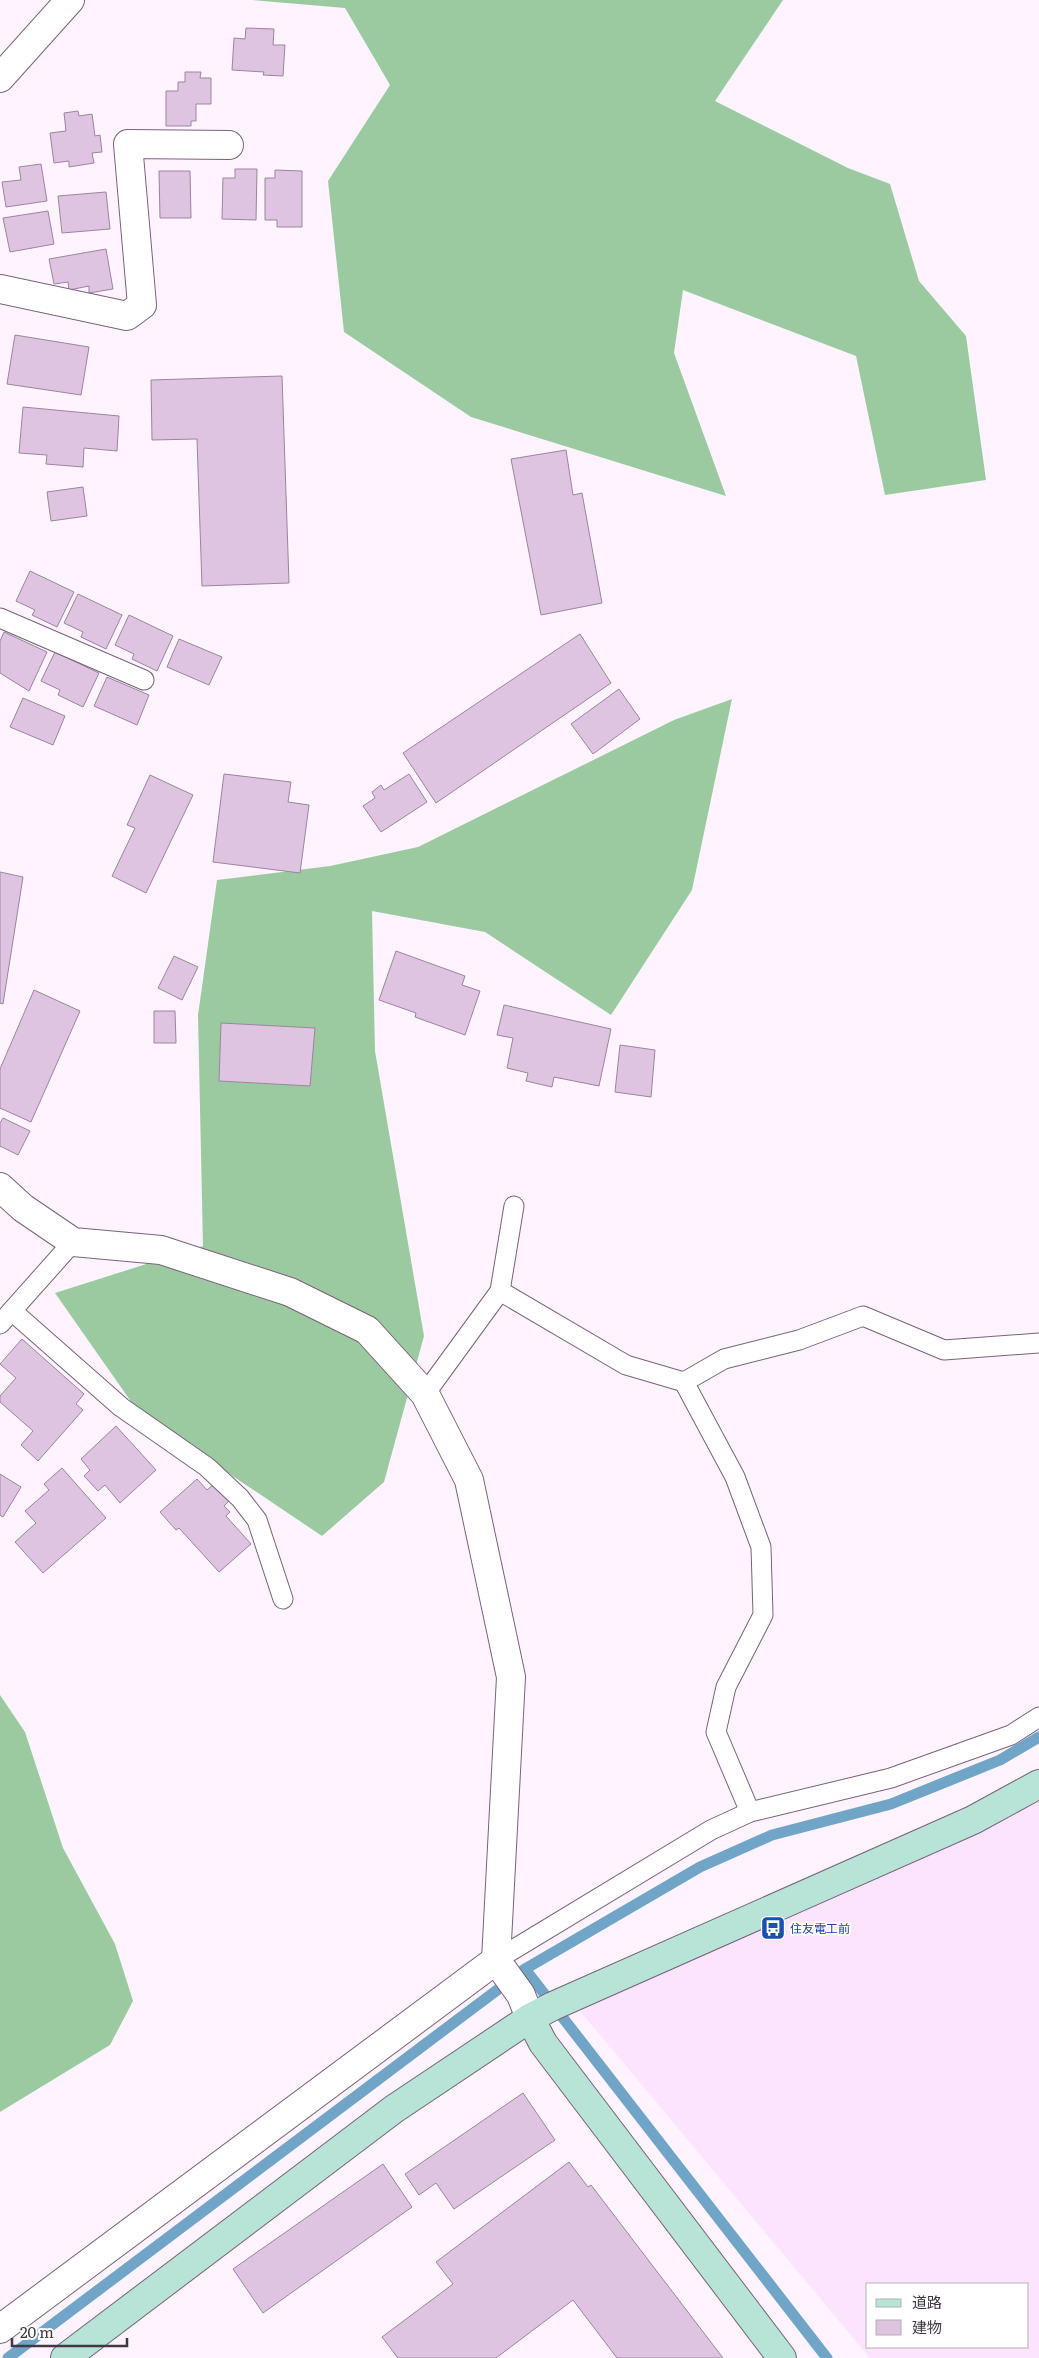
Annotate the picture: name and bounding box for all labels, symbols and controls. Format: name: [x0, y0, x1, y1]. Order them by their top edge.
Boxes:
bus stop icon: 住友電工前: [760, 1915, 786, 1941]
place label: 住友電工前: [790, 1919, 850, 1937]
legend: [866, 2283, 1029, 2348]
text: 道路: [912, 2290, 942, 2313]
text: 建物: [912, 2315, 942, 2338]
scale bar: [12, 2316, 128, 2348]
text: 20 m: [20, 2320, 54, 2343]

